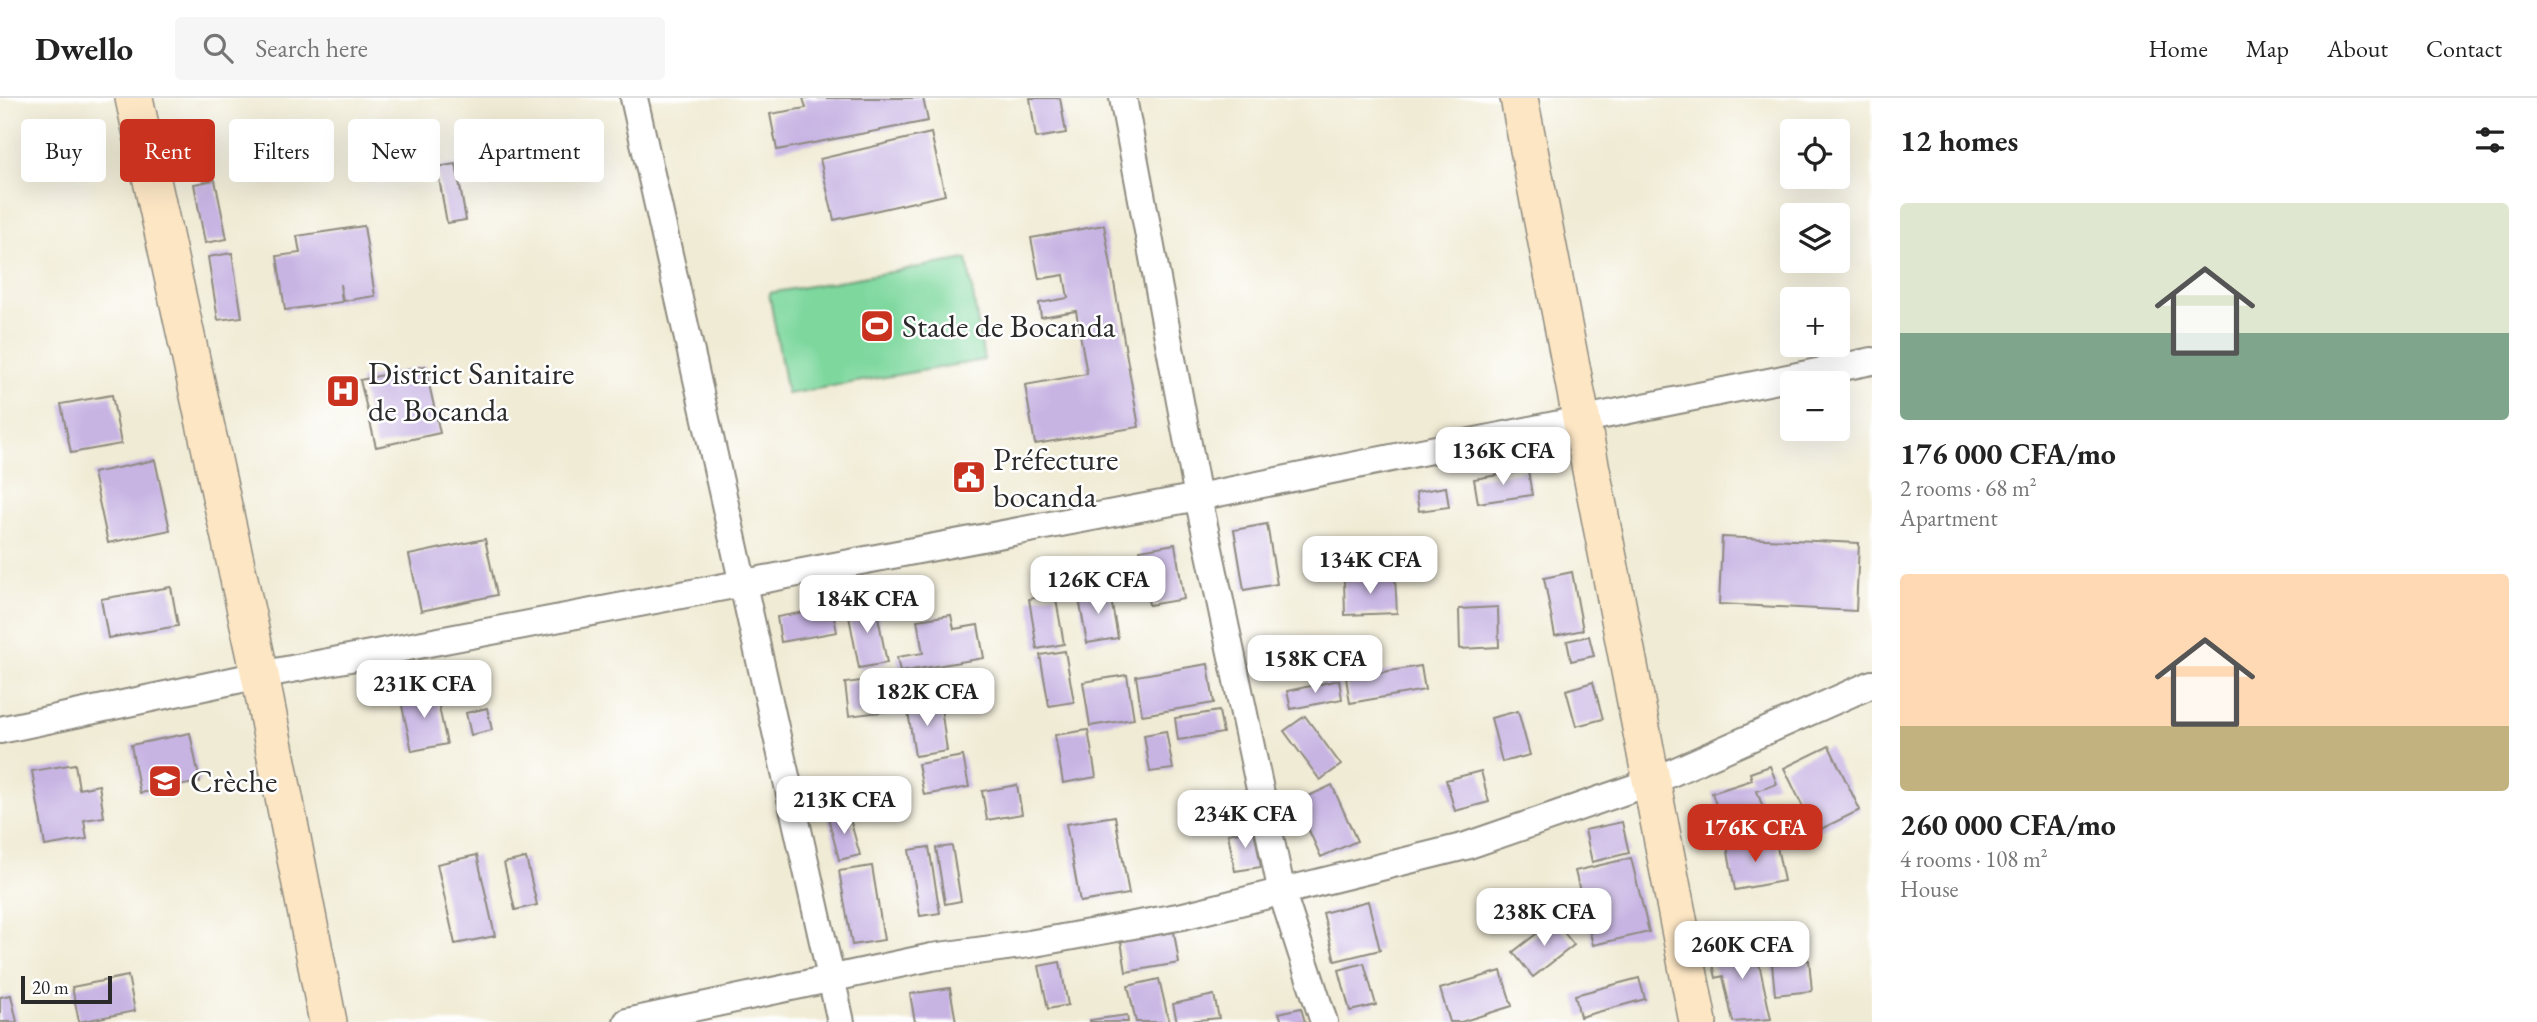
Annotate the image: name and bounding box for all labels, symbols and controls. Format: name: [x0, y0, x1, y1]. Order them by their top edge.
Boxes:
search box: [175, 17, 665, 80]
text: Dwello: [35, 27, 133, 70]
icon: search: [199, 29, 237, 67]
text: Search here: [255, 31, 368, 65]
text: Home: [2148, 33, 2208, 64]
text: Map: [2246, 33, 2289, 64]
text: About: [2327, 33, 2388, 64]
text: Contact: [2426, 33, 2502, 64]
chip: Buy: [21, 119, 106, 182]
chip: Rent: [120, 119, 215, 182]
chip: Filters: [229, 119, 334, 182]
chip: New: [348, 119, 440, 182]
chip: Apartment: [454, 119, 604, 182]
map controls: [1780, 119, 1850, 441]
button: locate: [1780, 119, 1850, 189]
text: 12 homes: [1900, 121, 2018, 160]
icon: filters: [2471, 121, 2509, 159]
button: layers: [1780, 203, 1850, 273]
icon: home: [2142, 248, 2268, 374]
button: +: [1780, 287, 1850, 357]
place label: Stade de Bocanda: [902, 305, 1116, 347]
sports icon: Stade de Bocanda: [858, 307, 896, 345]
place label: District Sanitaire de Bocanda: [368, 352, 575, 431]
button: −: [1780, 371, 1850, 441]
hospital icon: District Sanitaire de Bocanda: [324, 372, 362, 410]
pin: 136K CFA: [1431, 428, 1575, 487]
text: 176 000 CFA/mo: [1900, 434, 2116, 473]
text: 136K CFA: [1451, 435, 1555, 465]
place label: Préfecture bocanda: [993, 438, 1118, 517]
public building icon: Préfecture bocanda: [950, 458, 988, 496]
text: 2 rooms · 68 m²: [1900, 473, 2037, 503]
text: Apartment: [1900, 503, 1998, 533]
pin: 134K CFA: [1298, 536, 1442, 596]
text: 134K CFA: [1318, 544, 1422, 574]
pin: 126K CFA: [1026, 556, 1170, 616]
text: 126K CFA: [1046, 564, 1150, 594]
pin: 184K CFA: [795, 575, 939, 635]
text: 184K CFA: [815, 583, 919, 613]
icon: home: [2142, 619, 2268, 745]
pin: 158K CFA: [1243, 636, 1387, 695]
text: 158K CFA: [1263, 643, 1367, 673]
pin: 231K CFA: [352, 660, 496, 720]
text: 231K CFA: [372, 668, 476, 698]
pin: 182K CFA: [855, 668, 999, 728]
text: 182K CFA: [875, 676, 979, 706]
place label: Crèche: [190, 760, 278, 802]
school or university icon: Crèche: [146, 762, 184, 800]
pin: 213K CFA: [772, 776, 916, 836]
text: 213K CFA: [792, 784, 896, 814]
pin: 234K CFA: [1173, 790, 1317, 850]
text: 234K CFA: [1193, 798, 1297, 828]
pin: 176K CFA: [1683, 804, 1827, 864]
text: 260 000 CFA/mo: [1900, 805, 2116, 844]
text: 176K CFA: [1703, 812, 1807, 842]
text: 4 rooms · 108 m²: [1900, 844, 2048, 874]
text: House: [1900, 874, 1959, 904]
pin: 238K CFA: [1472, 888, 1616, 948]
text: 238K CFA: [1492, 896, 1596, 926]
pin: 260K CFA: [1670, 922, 1814, 981]
text: 260K CFA: [1690, 929, 1794, 959]
scale bar: [21, 973, 112, 1005]
text: 20 m: [32, 975, 69, 1000]

